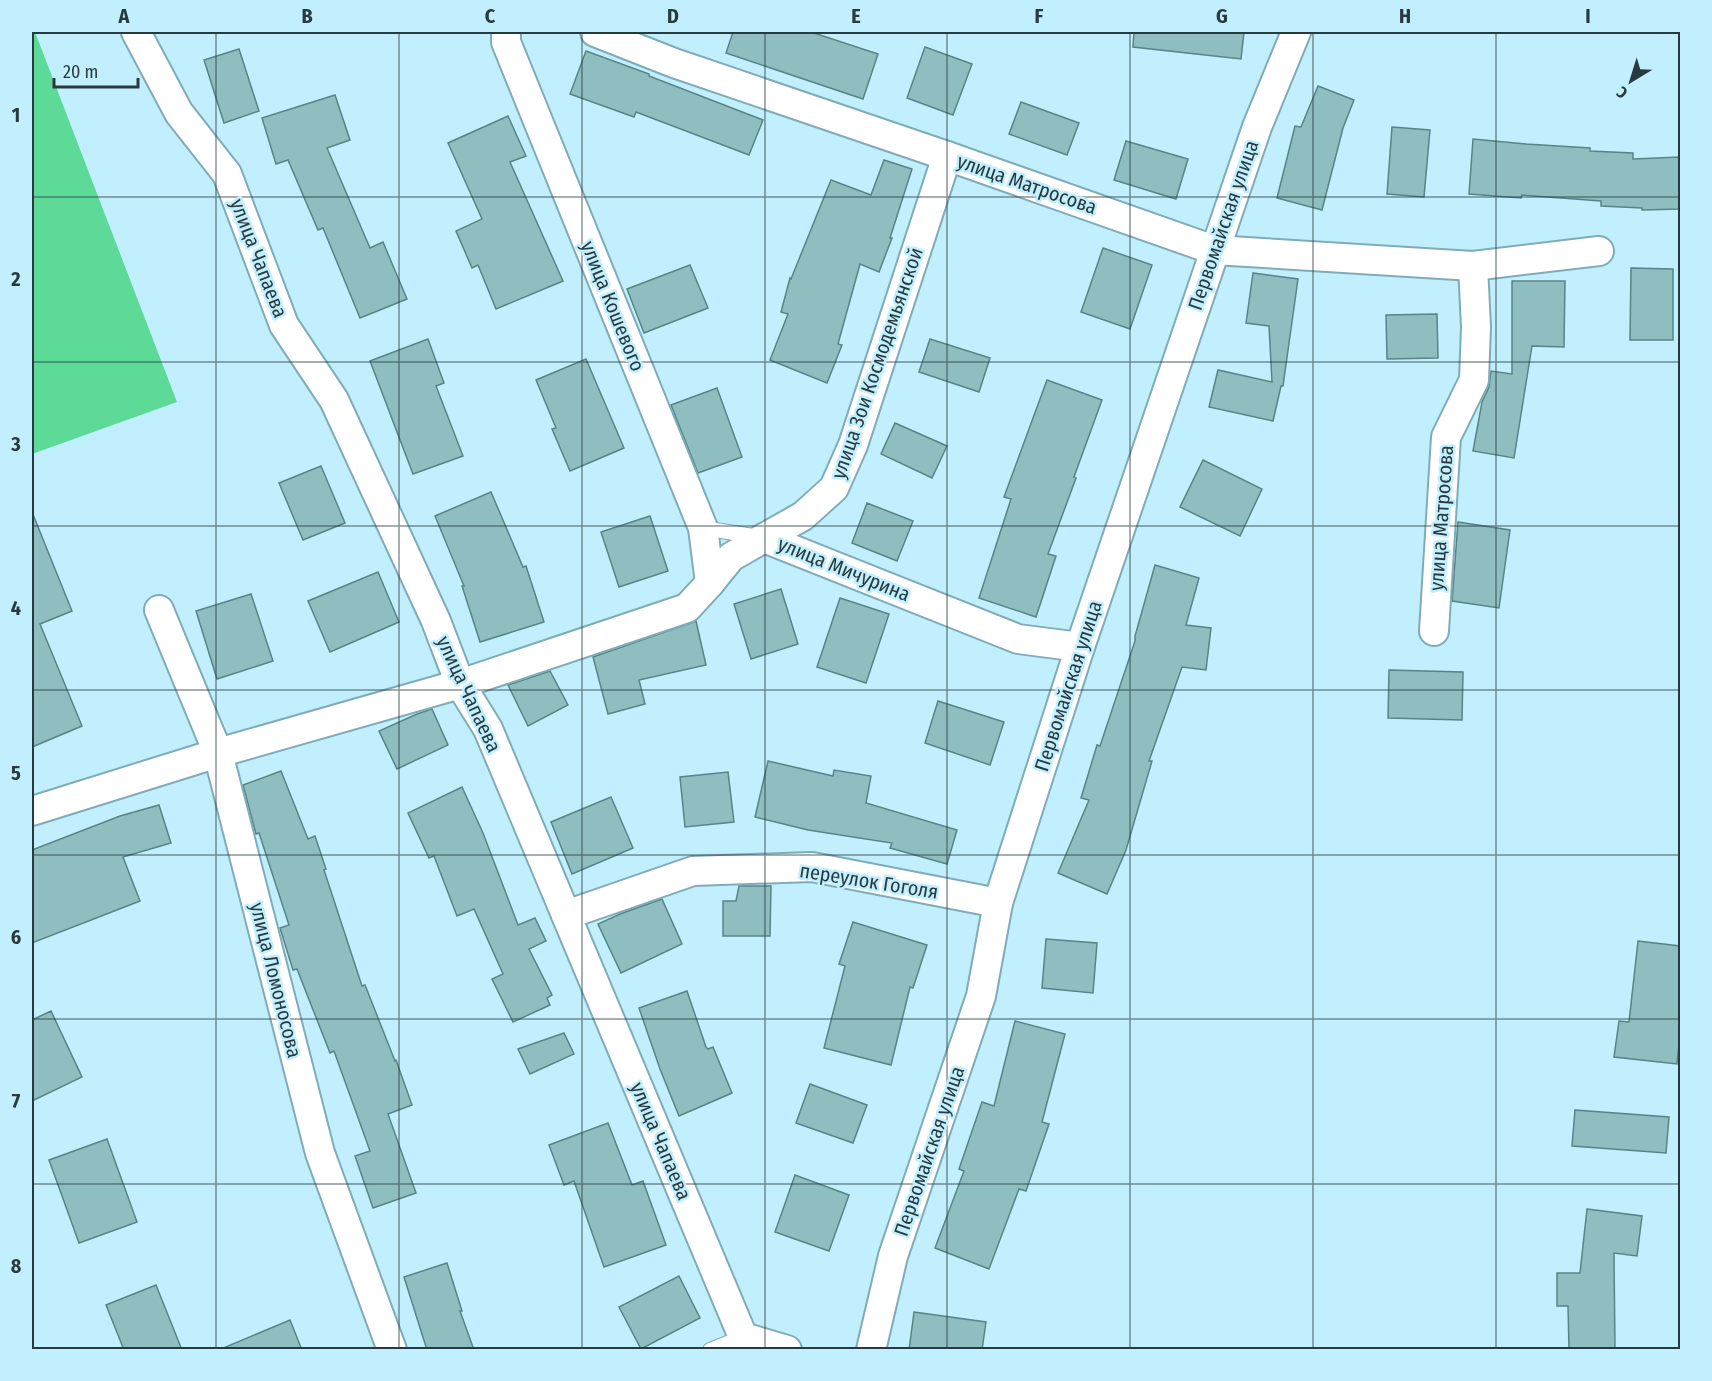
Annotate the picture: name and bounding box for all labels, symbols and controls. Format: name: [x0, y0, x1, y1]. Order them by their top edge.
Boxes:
text: A: [118, 4, 131, 28]
text: B: [301, 4, 313, 28]
text: C: [485, 4, 496, 28]
text: D: [667, 4, 679, 28]
text: E: [851, 4, 861, 28]
text: F: [1035, 4, 1044, 28]
text: G: [1216, 4, 1228, 28]
text: H: [1399, 4, 1411, 28]
text: I: [1585, 4, 1591, 28]
scale bar: [54, 51, 138, 89]
north arrow: [1601, 51, 1661, 111]
text: 20 m: [63, 61, 98, 83]
text: С: [1612, 82, 1631, 102]
text: 1: [12, 103, 20, 127]
street label: Первомайская улица: [1183, 137, 1263, 313]
street label: улица Матросова: [954, 149, 1100, 219]
street label: улица Чапаева: [225, 195, 293, 321]
street label: улица Кошевого: [576, 237, 650, 375]
street label: улица Зои Космодемьянской: [826, 244, 928, 482]
text: 2: [10, 267, 21, 291]
text: 3: [10, 432, 21, 456]
street label: улица Матросова: [1424, 444, 1458, 592]
street label: улица Мичурина: [774, 532, 914, 606]
text: 4: [11, 596, 21, 620]
street label: Первомайская улица: [1029, 598, 1107, 774]
street label: улица Чапаева: [432, 632, 506, 756]
text: 5: [11, 761, 21, 785]
street label: переулок Гоголя: [798, 858, 940, 904]
street label: улица Ломоносова: [245, 900, 307, 1060]
text: 6: [11, 925, 21, 949]
street label: Первомайская улица: [889, 1063, 969, 1239]
street label: улица Чапаева: [625, 1079, 697, 1203]
text: 7: [12, 1089, 21, 1113]
text: 8: [11, 1254, 22, 1278]

